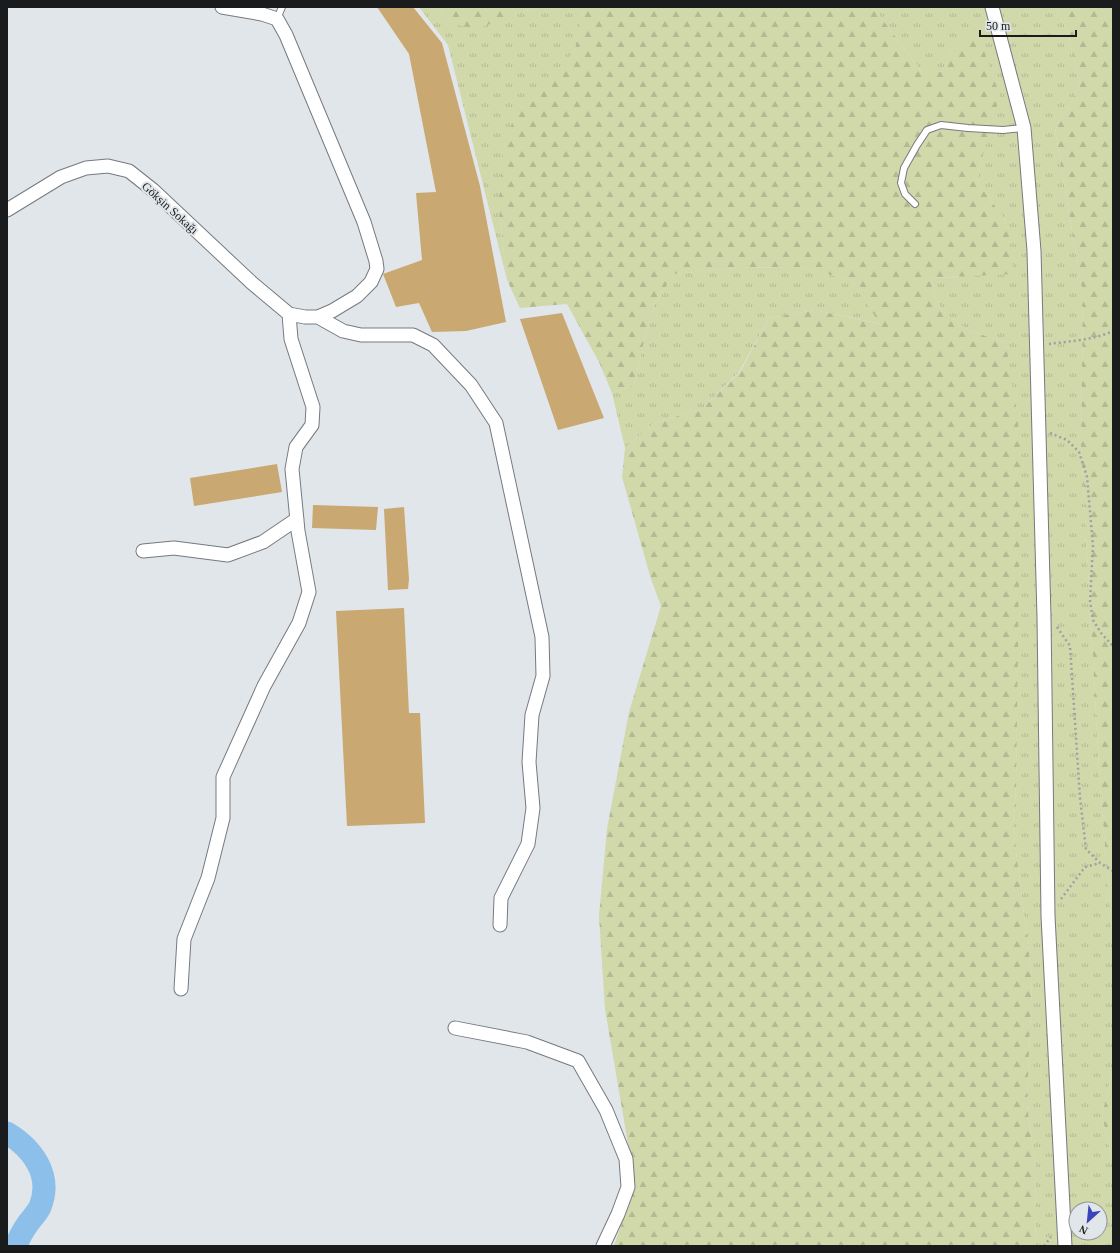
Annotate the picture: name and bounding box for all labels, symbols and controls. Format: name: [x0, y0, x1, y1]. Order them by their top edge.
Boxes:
scale bar: [980, 12, 1076, 38]
text: 50 m: [986, 19, 1011, 33]
street label: Gökşin Sokağı: [139, 179, 202, 237]
north arrow: [1068, 1201, 1108, 1241]
text: N: [1077, 1223, 1090, 1237]

